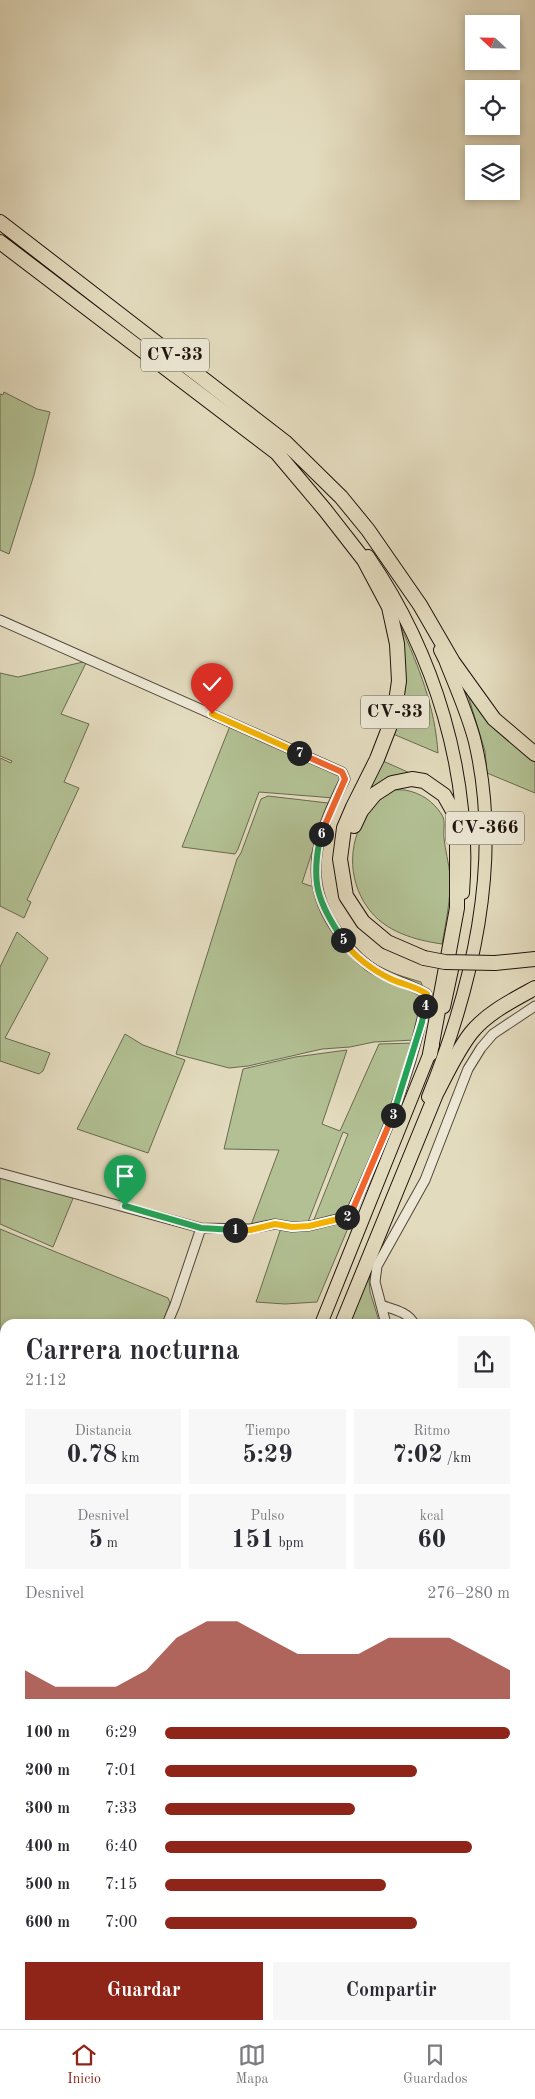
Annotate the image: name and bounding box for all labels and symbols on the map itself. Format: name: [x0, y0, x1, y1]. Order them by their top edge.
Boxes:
north arrow: [465, 15, 520, 70]
road number: CV-33: [141, 338, 209, 372]
pin: [191, 663, 233, 714]
road number: CV-33: [361, 696, 429, 729]
pin: 7: [286, 740, 312, 766]
road number: CV-366: [446, 811, 524, 844]
pin: 6: [308, 822, 334, 846]
pin: 5: [330, 928, 356, 952]
pin: 4: [412, 994, 438, 1018]
pin: 3: [380, 1102, 406, 1128]
pin: [104, 1155, 146, 1206]
pin: 2: [334, 1204, 360, 1230]
pin: 1: [222, 1218, 248, 1242]

